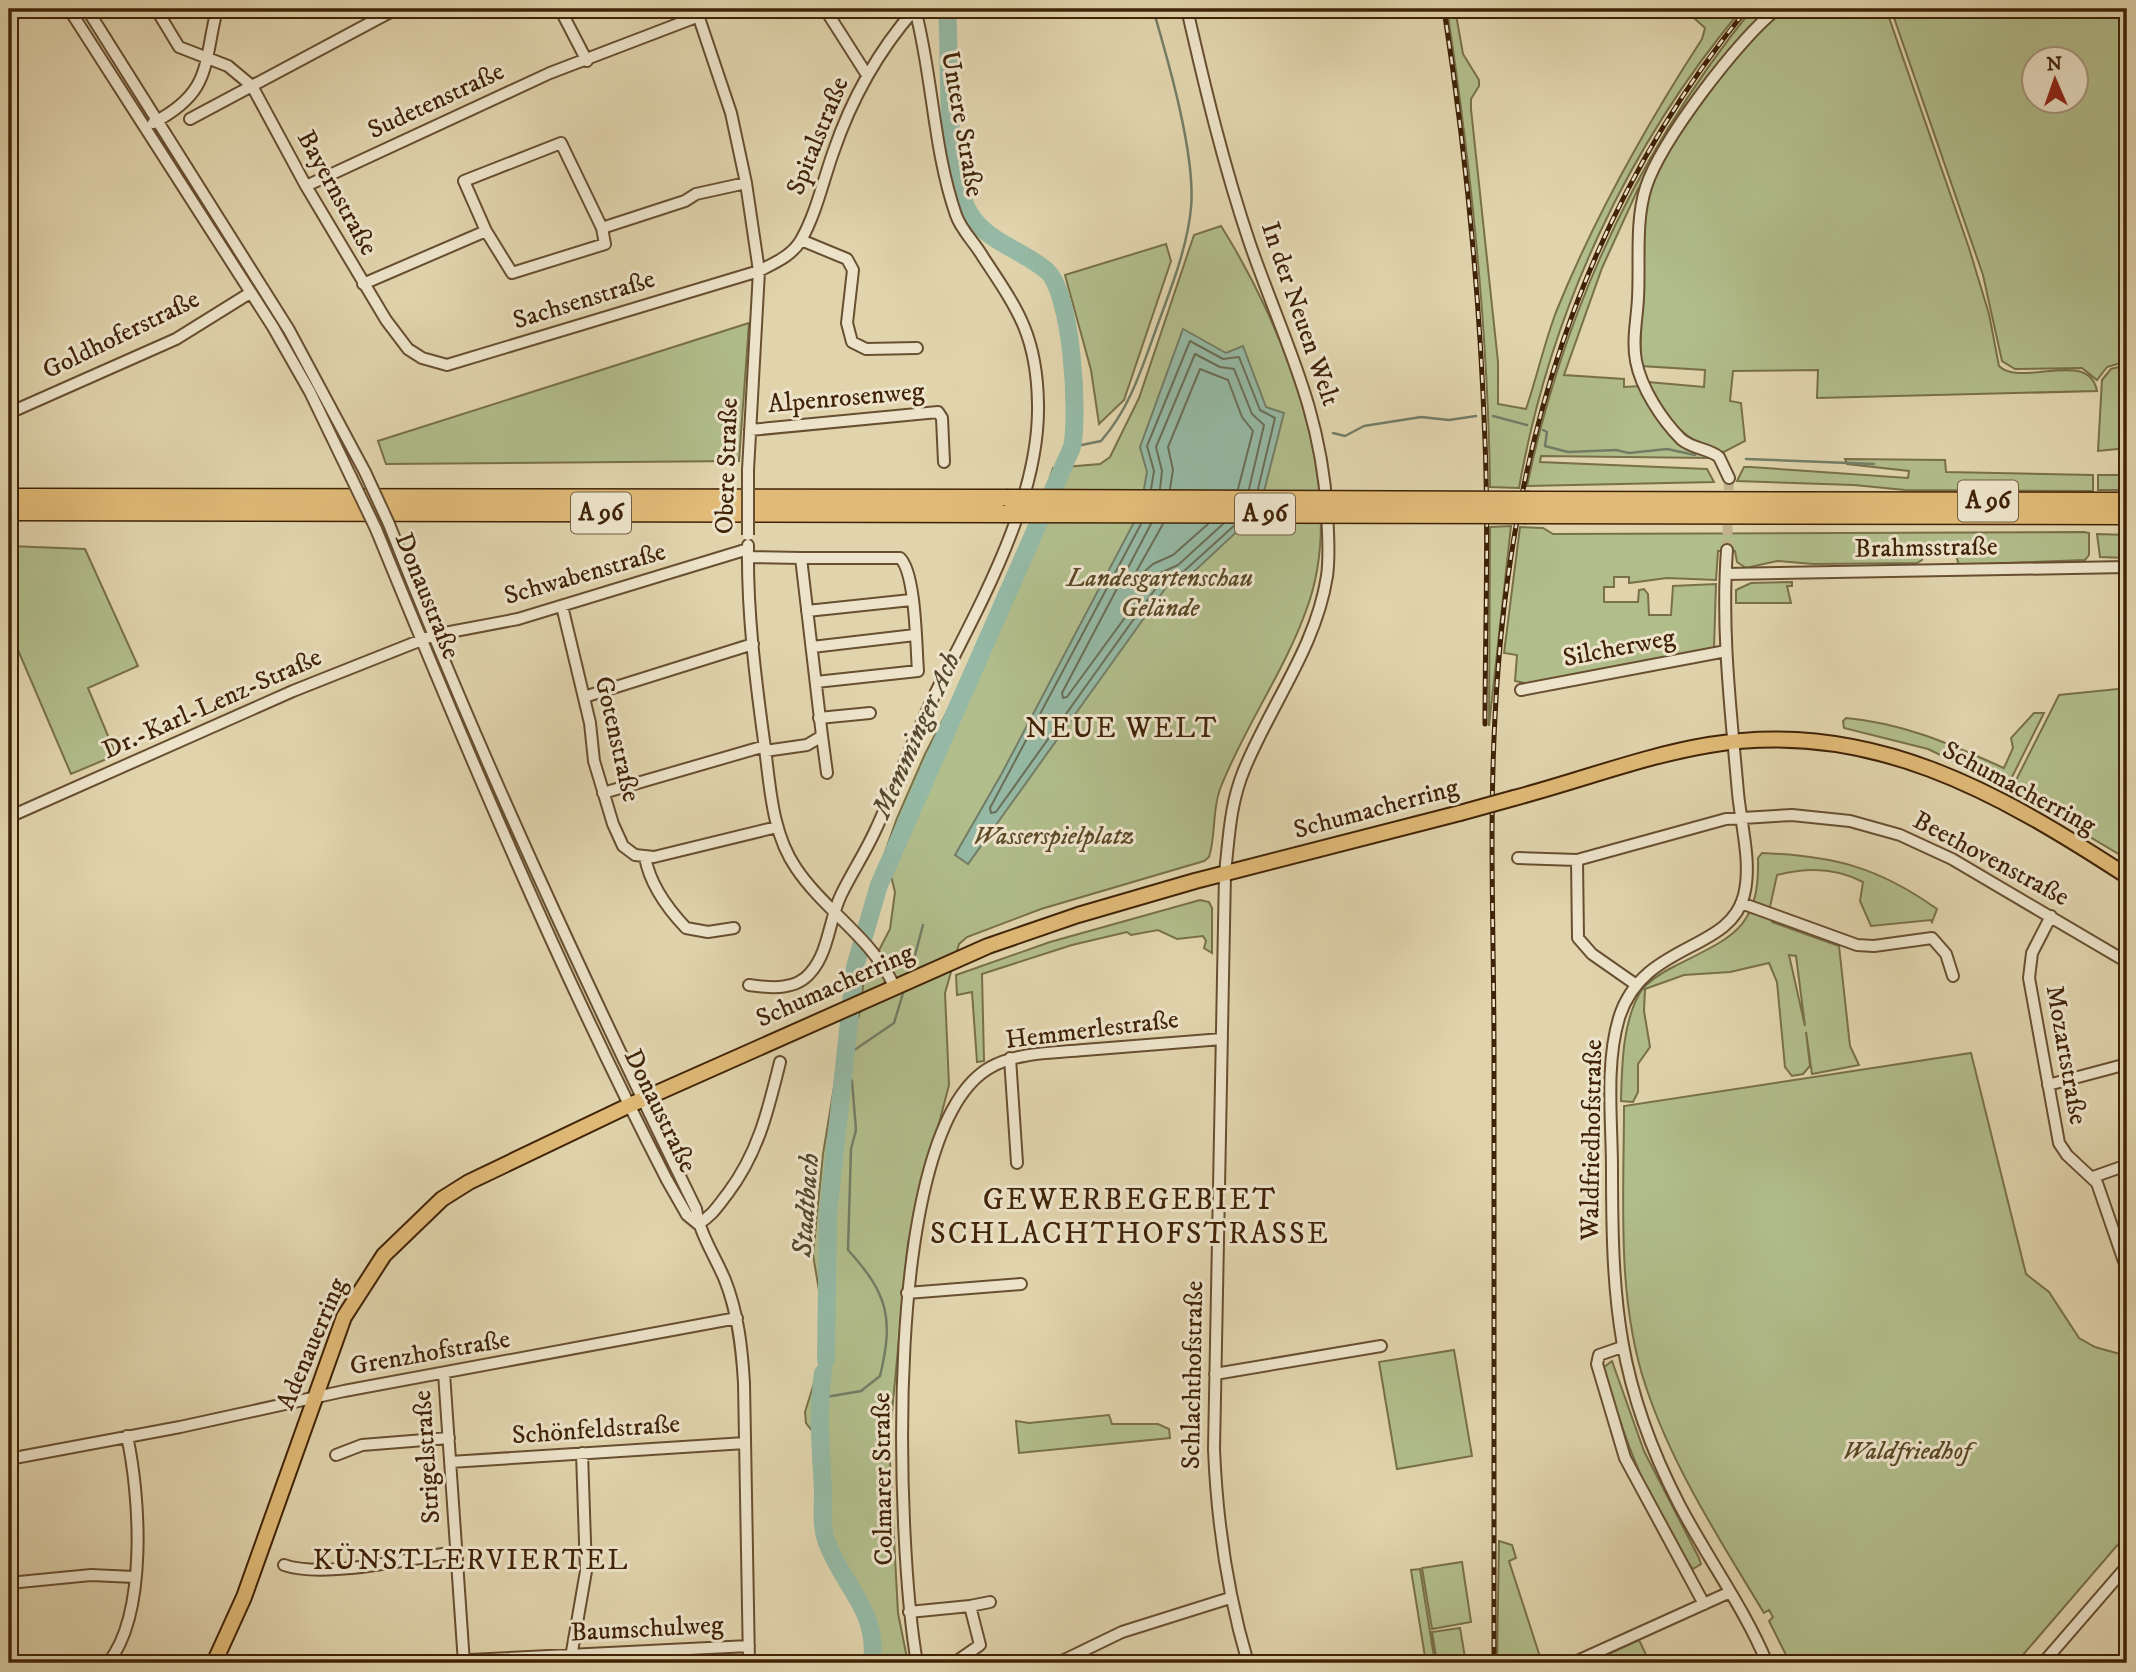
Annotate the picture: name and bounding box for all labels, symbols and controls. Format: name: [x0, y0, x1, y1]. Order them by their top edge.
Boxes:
north arrow: [2021, 46, 2090, 116]
street label: Untere Straße: [933, 49, 991, 199]
text: N: [2046, 53, 2063, 76]
street label: Sudetenstraße: [362, 55, 510, 147]
street label: Spitalstraße: [779, 72, 857, 200]
street label: Bayernstraße: [289, 125, 385, 261]
street label: In der Neuen Welt: [1253, 218, 1347, 410]
street label: Sachsenstraße: [509, 263, 659, 337]
street label: Goldhoferstraße: [37, 283, 205, 387]
street label: Alpenrosenweg: [766, 375, 926, 421]
street label: Obere Straße: [708, 397, 746, 535]
road number: A 96: [1958, 480, 2018, 522]
road number: A 96: [571, 492, 631, 534]
road number: A 96: [1235, 494, 1295, 534]
street label: Donaustraße: [387, 528, 467, 664]
street label: Brahmsstraße: [1854, 530, 1998, 566]
street label: Schwabenstraße: [500, 535, 670, 613]
park label: Landesgartenschau Gelände: [1065, 562, 1253, 625]
street label: Silcherweg: [1560, 621, 1678, 675]
street label: Dr.-Karl-Lenz-Straße: [97, 641, 327, 767]
water label: Memminger Ach: [863, 647, 968, 825]
street label: Gotenstraße: [587, 673, 647, 805]
district label: NEUE WELT: [1026, 711, 1218, 746]
street label: Schumacherring: [1937, 734, 2102, 842]
street label: Schumacherring: [1290, 771, 1462, 847]
street label: Beethovenstraße: [1907, 804, 2075, 914]
park label: Wasserspielplatz: [973, 820, 1135, 853]
street label: Schumacherring: [751, 936, 919, 1035]
street label: Mozartstraße: [2038, 983, 2094, 1127]
street label: Hemmerlestraße: [1004, 1003, 1180, 1057]
street label: Waldfriedhofstraße: [1574, 1039, 1610, 1242]
street label: Donaustraße: [616, 1044, 704, 1178]
water label: Stadtbach: [785, 1152, 827, 1259]
district label: GEWERBEGEBIET SCHLACHTHOFSTRASSE: [930, 1182, 1330, 1253]
street label: Adenauerring: [269, 1273, 355, 1415]
street label: Schlachthofstraße: [1175, 1280, 1211, 1470]
street label: Grenzhofstraße: [347, 1323, 513, 1383]
street label: Strigelstraße: [406, 1389, 448, 1525]
street label: Colmarer Straße: [865, 1392, 901, 1566]
street label: Schönfeldstraße: [511, 1408, 681, 1452]
park label: Waldfriedhof: [1843, 1435, 1978, 1468]
district label: KÜNSTLERVIERTEL: [313, 1543, 629, 1578]
street label: Baumschulweg: [570, 1608, 725, 1649]

